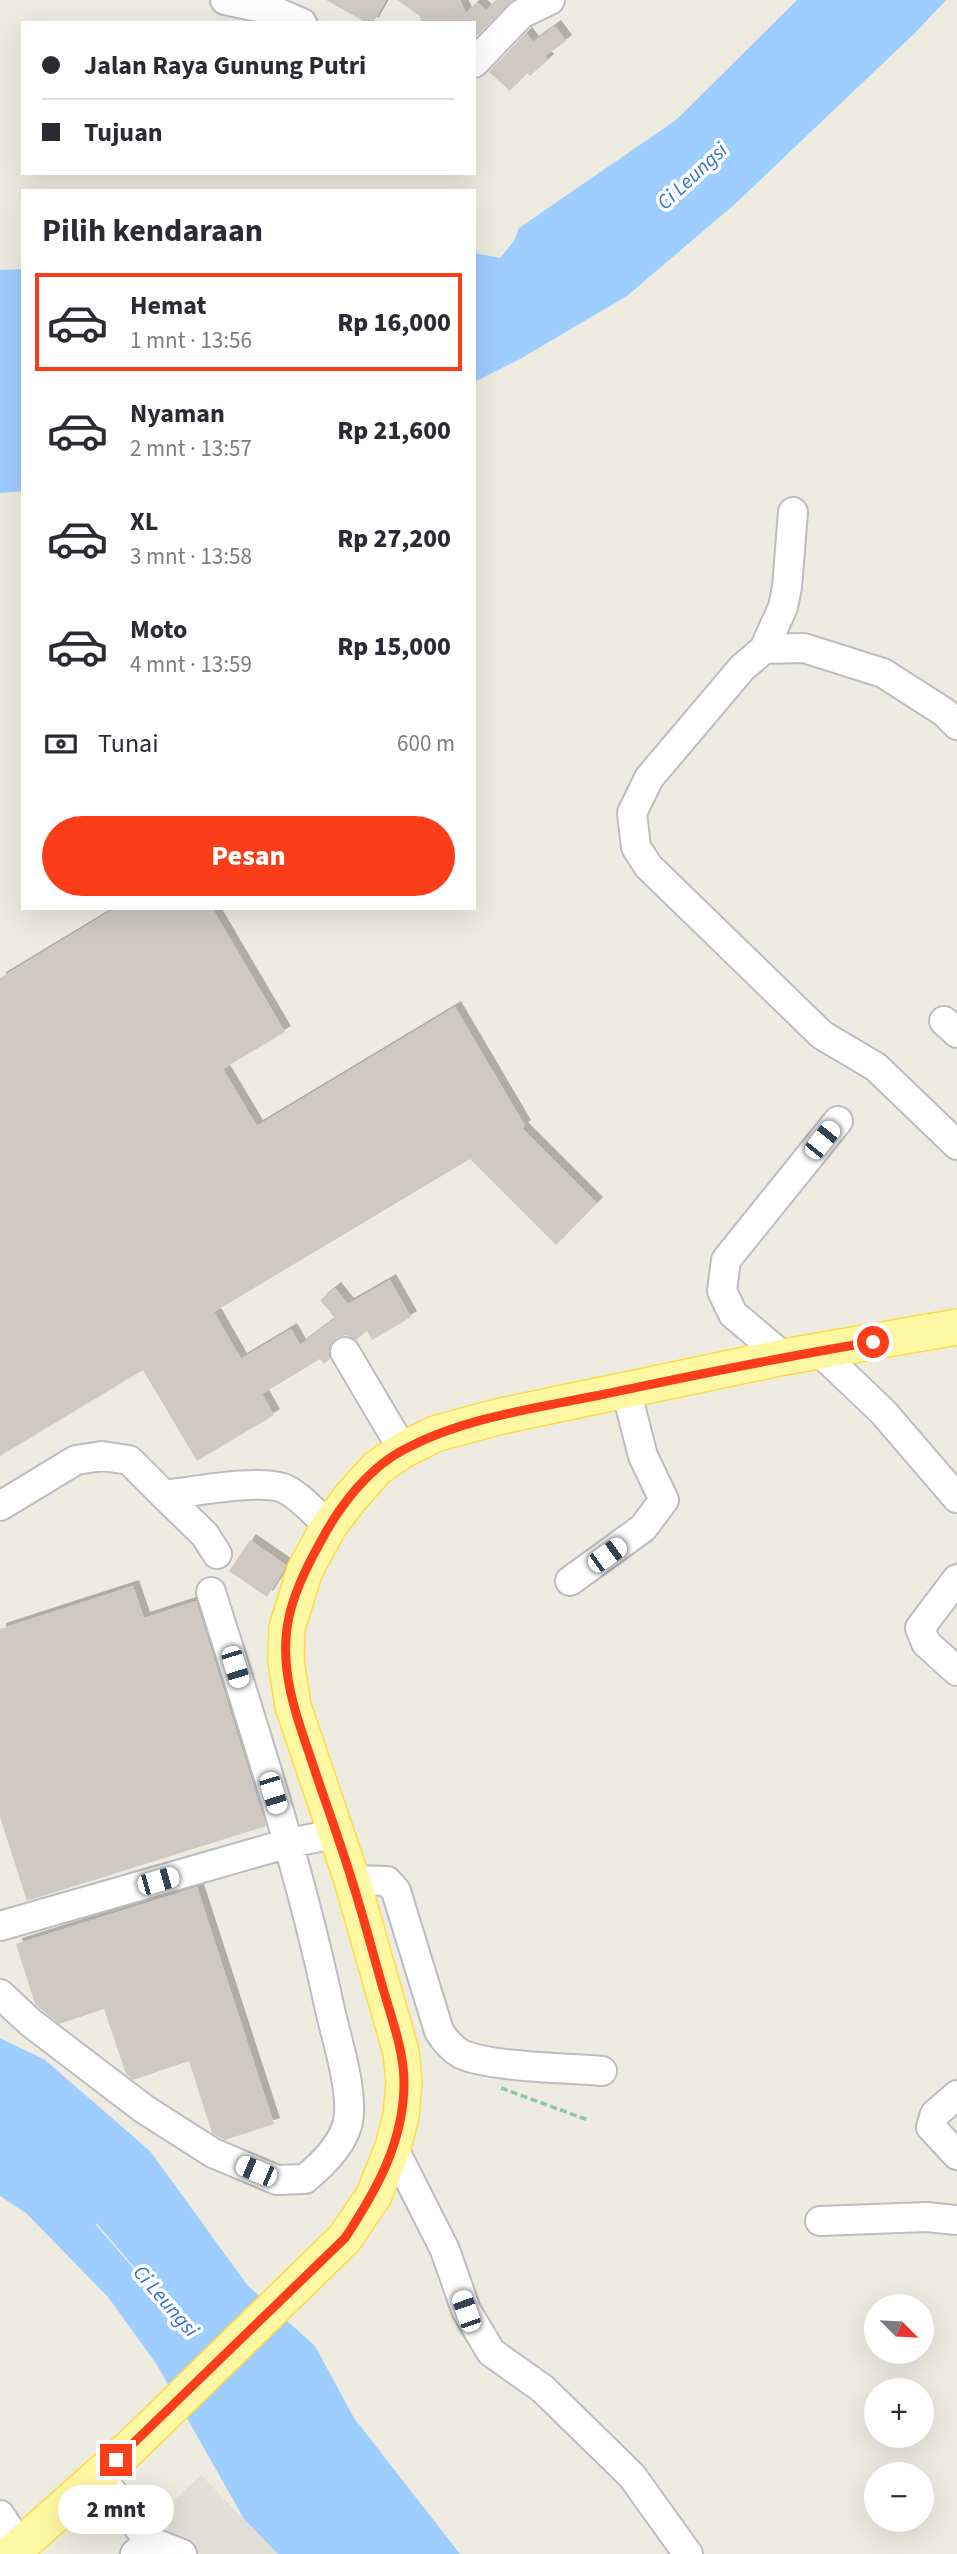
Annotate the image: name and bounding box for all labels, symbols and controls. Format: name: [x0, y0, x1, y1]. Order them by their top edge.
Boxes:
text: Jalan Raya Gunung Putri: [84, 47, 366, 84]
text: Tujuan: [84, 114, 163, 151]
water label: Ci Leungsi: [650, 135, 735, 217]
text: Pilih kendaraan: [42, 208, 263, 254]
text: Hemat: [130, 287, 206, 324]
icon: car: [46, 291, 109, 354]
text: Rp 16,000: [337, 304, 451, 341]
text: 1 mnt · 13:56: [130, 324, 252, 357]
text: Nyaman: [130, 395, 225, 432]
icon: car: [46, 399, 109, 462]
text: Rp 21,600: [337, 412, 451, 449]
text: 2 mnt · 13:57: [130, 432, 252, 465]
text: XL: [130, 503, 158, 540]
icon: car: [46, 507, 109, 570]
text: Rp 27,200: [337, 520, 451, 557]
text: 3 mnt · 13:58: [130, 540, 252, 573]
text: Moto: [130, 611, 187, 648]
icon: car: [46, 615, 109, 678]
text: Rp 15,000: [337, 628, 451, 665]
text: 4 mnt · 13:59: [130, 648, 252, 681]
icon: cash: [42, 725, 80, 763]
text: Tunai: [98, 725, 159, 762]
text: 600 m: [397, 727, 455, 760]
button: Pesan: [42, 816, 455, 896]
car: [801, 1117, 844, 1163]
route start: [857, 1326, 889, 1358]
car: [584, 1534, 631, 1576]
car: [219, 1644, 252, 1690]
car: [257, 1770, 290, 1816]
car: [135, 1865, 182, 1897]
car: [233, 2153, 280, 2189]
water label: Ci Leungsi: [126, 2258, 206, 2344]
car: [450, 2288, 483, 2334]
north arrow: [864, 2294, 934, 2364]
map controls: [864, 2294, 934, 2532]
button: +: [864, 2378, 934, 2448]
route end: [100, 2444, 132, 2476]
button: −: [864, 2462, 934, 2532]
callout: 2 mnt: [58, 2484, 174, 2534]
text: 2 mnt: [87, 2493, 146, 2526]

